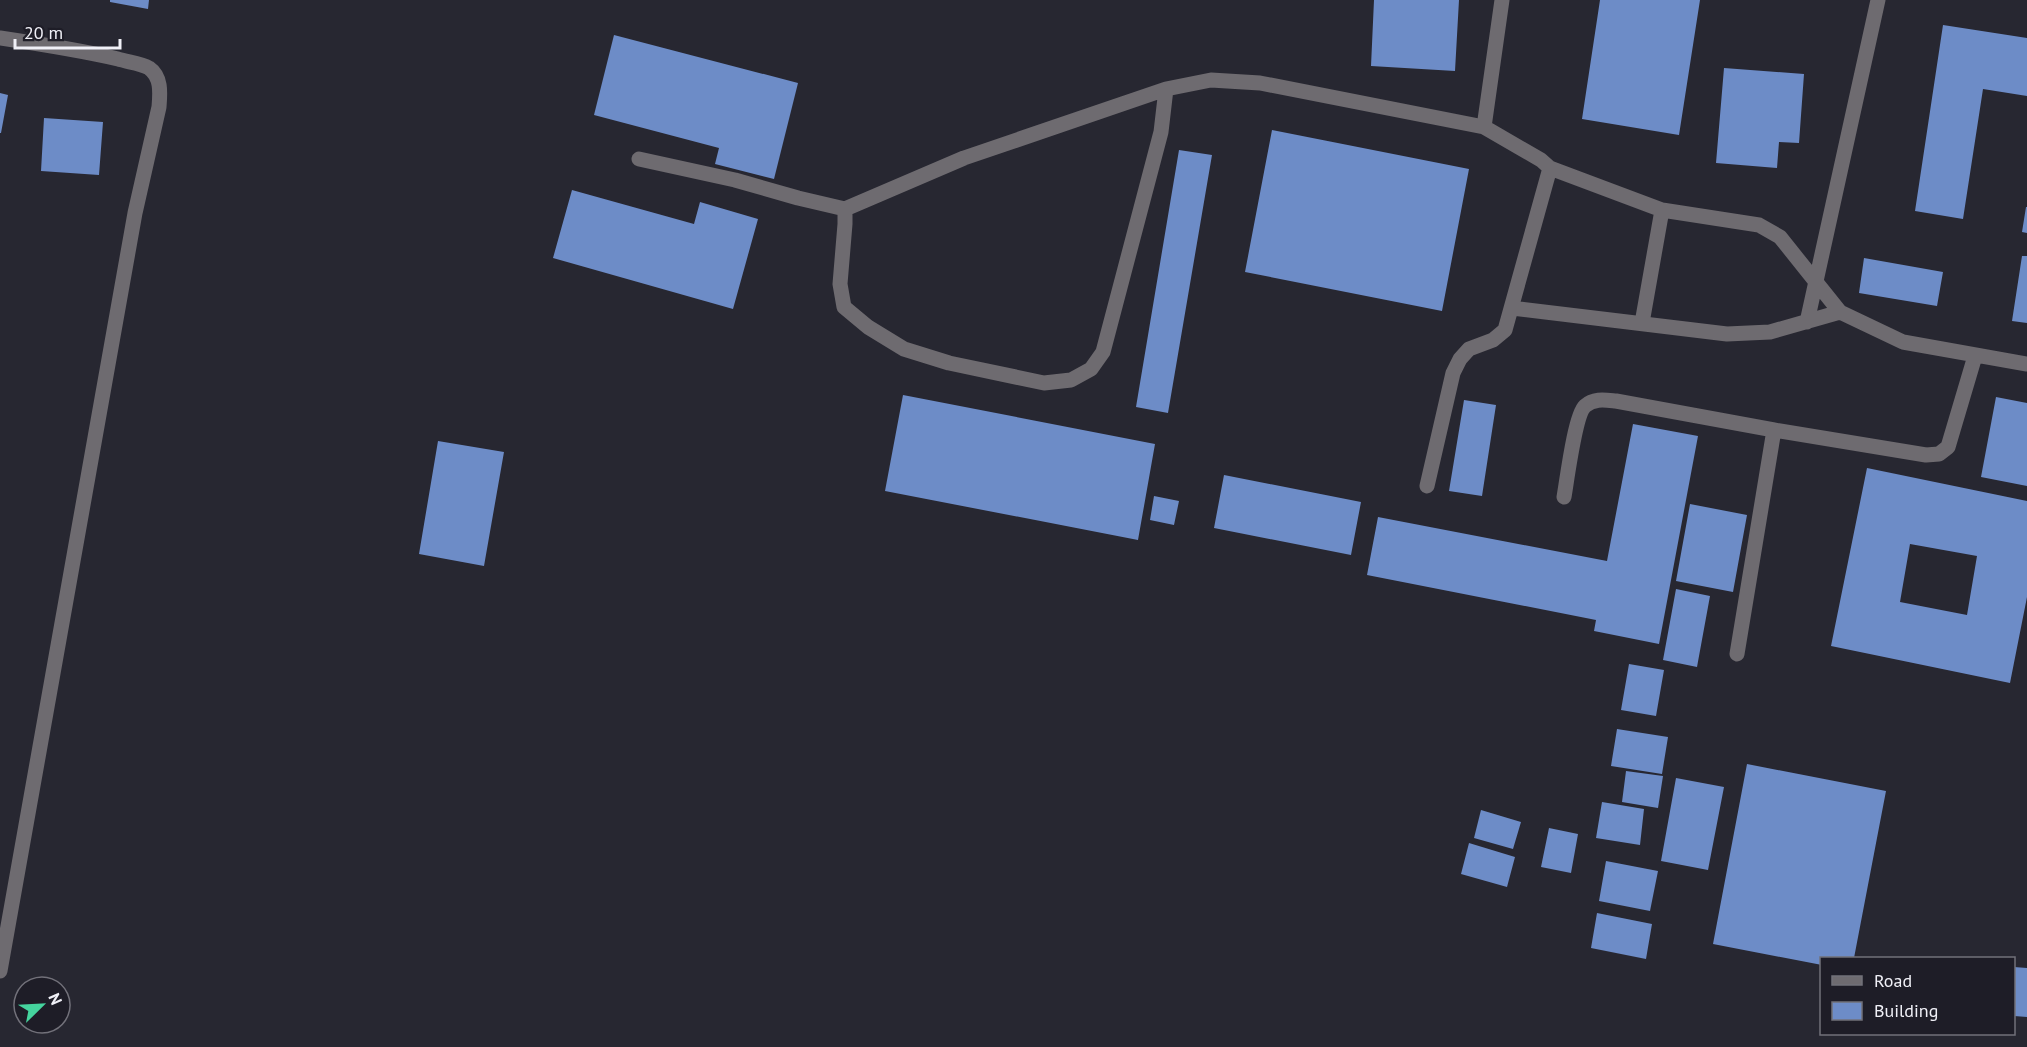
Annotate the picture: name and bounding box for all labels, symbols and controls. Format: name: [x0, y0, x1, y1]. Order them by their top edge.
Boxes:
scale bar: [15, 12, 120, 50]
text: 20 m: [24, 21, 63, 44]
legend: [1820, 957, 2015, 1035]
text: Road: [1874, 969, 1912, 992]
north arrow: [12, 975, 72, 1035]
text: N: [44, 990, 67, 1008]
text: Building: [1874, 999, 1938, 1022]

